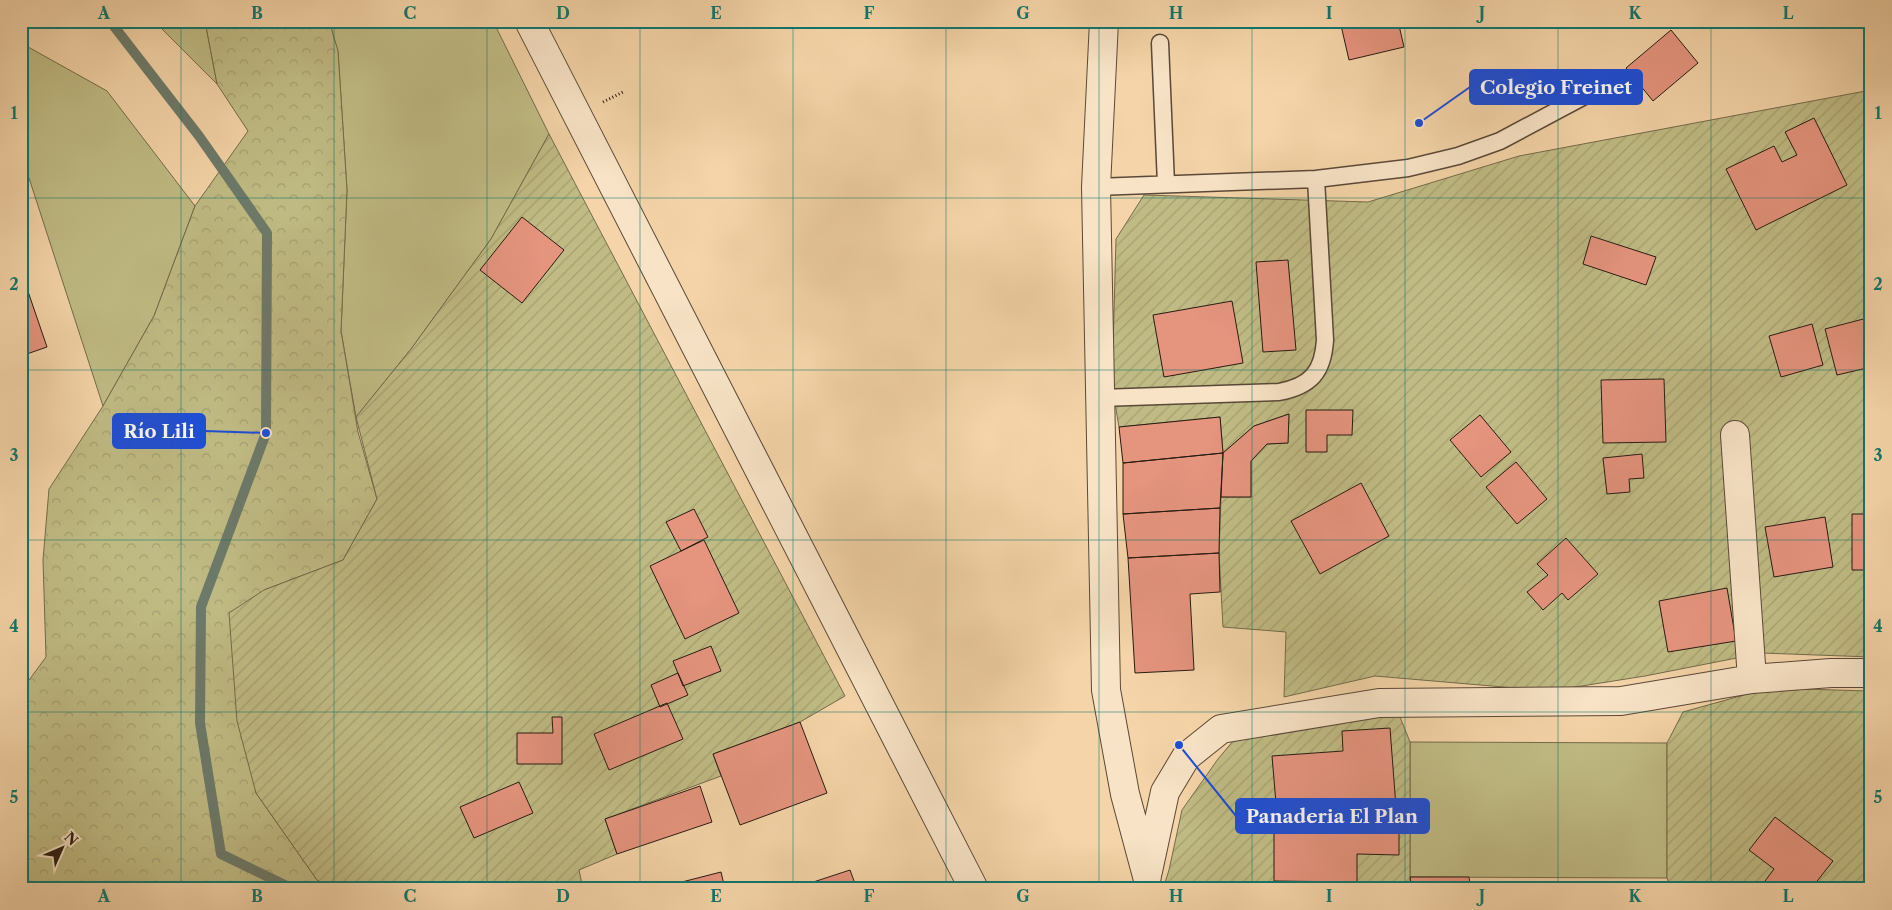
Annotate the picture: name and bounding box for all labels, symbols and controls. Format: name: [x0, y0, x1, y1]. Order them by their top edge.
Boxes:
text: A: [97, 3, 111, 23]
text: B: [251, 3, 263, 23]
text: C: [404, 3, 416, 23]
text: D: [556, 3, 570, 23]
text: E: [710, 3, 722, 23]
text: F: [864, 3, 875, 23]
text: G: [1016, 3, 1030, 23]
text: H: [1169, 3, 1183, 23]
text: I: [1326, 3, 1333, 23]
text: J: [1476, 3, 1485, 23]
text: K: [1629, 3, 1643, 23]
text: L: [1782, 3, 1794, 23]
callout: Colegio Freinet: [1470, 70, 1642, 104]
text: Colegio Freinet: [1480, 76, 1632, 99]
text: 1: [10, 103, 18, 123]
text: 1: [1874, 103, 1882, 123]
text: 2: [9, 274, 19, 294]
text: 2: [1873, 274, 1883, 294]
callout: Río Lili: [113, 414, 205, 448]
text: Río Lili: [123, 420, 195, 443]
text: 3: [9, 445, 19, 465]
text: 3: [1873, 445, 1883, 465]
text: 4: [9, 616, 19, 636]
text: 4: [1873, 616, 1883, 636]
text: 5: [10, 787, 19, 807]
text: 5: [1874, 787, 1883, 807]
callout: Panaderia El Plan: [1236, 799, 1429, 833]
text: Panaderia El Plan: [1246, 805, 1418, 828]
north arrow: [38, 822, 88, 872]
text: N: [61, 828, 82, 849]
text: A: [97, 886, 111, 906]
text: B: [251, 886, 263, 906]
text: C: [404, 886, 416, 906]
text: D: [556, 886, 570, 906]
text: E: [710, 886, 722, 906]
text: F: [864, 886, 875, 906]
text: G: [1016, 886, 1030, 906]
text: H: [1169, 886, 1183, 906]
text: I: [1326, 886, 1333, 906]
text: J: [1476, 886, 1485, 906]
text: K: [1629, 886, 1643, 906]
text: L: [1782, 886, 1794, 906]

